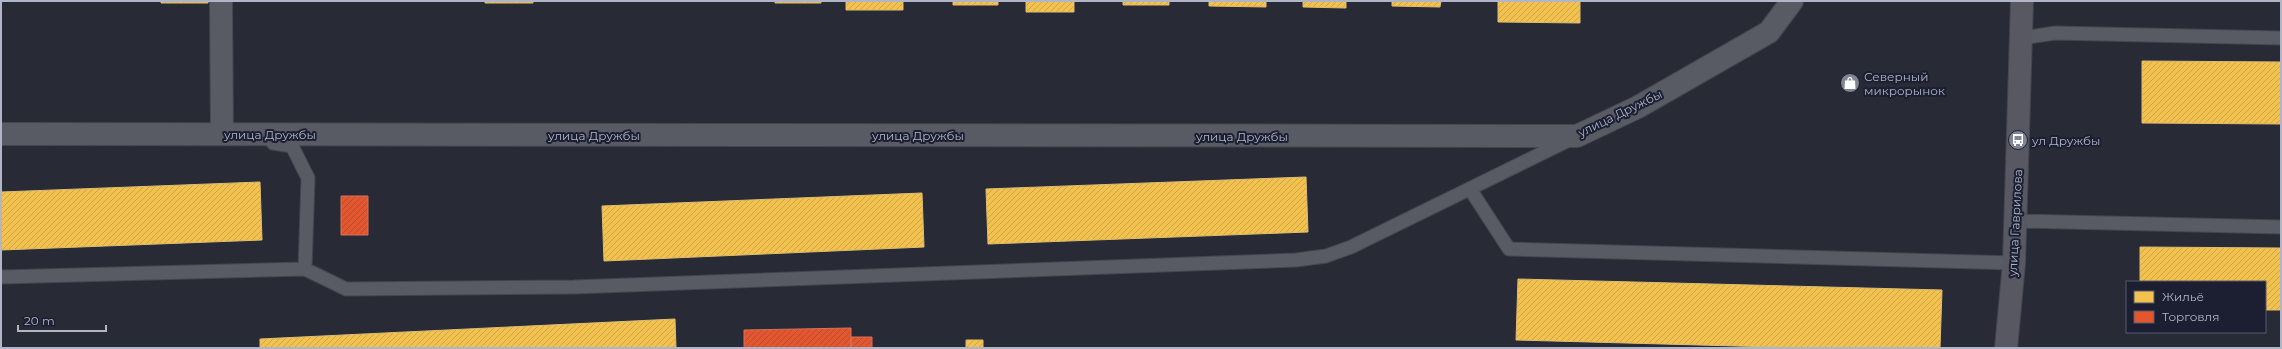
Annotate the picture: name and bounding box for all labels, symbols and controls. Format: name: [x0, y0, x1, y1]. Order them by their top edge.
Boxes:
place label: Северный микрорынок: [1864, 69, 1945, 98]
shop icon: Северный микрорынок: [1839, 72, 1861, 94]
street label: улица Дружбы: [1575, 86, 1665, 140]
street label: улица Дружбы: [223, 127, 316, 142]
street label: улица Дружбы: [547, 128, 640, 143]
street label: улица Дружбы: [871, 128, 964, 143]
street label: улица Дружбы: [1195, 129, 1288, 144]
bus stop icon: ул Дружбы: [2007, 129, 2029, 151]
place label: ул Дружбы: [2031, 133, 2100, 148]
street label: улица Гаврилова: [2005, 169, 2025, 278]
legend: [2126, 281, 2266, 333]
text: Жильё: [2162, 289, 2204, 304]
scale bar: [18, 307, 106, 333]
text: Торговля: [2162, 309, 2219, 324]
text: 20 m: [24, 313, 55, 328]

